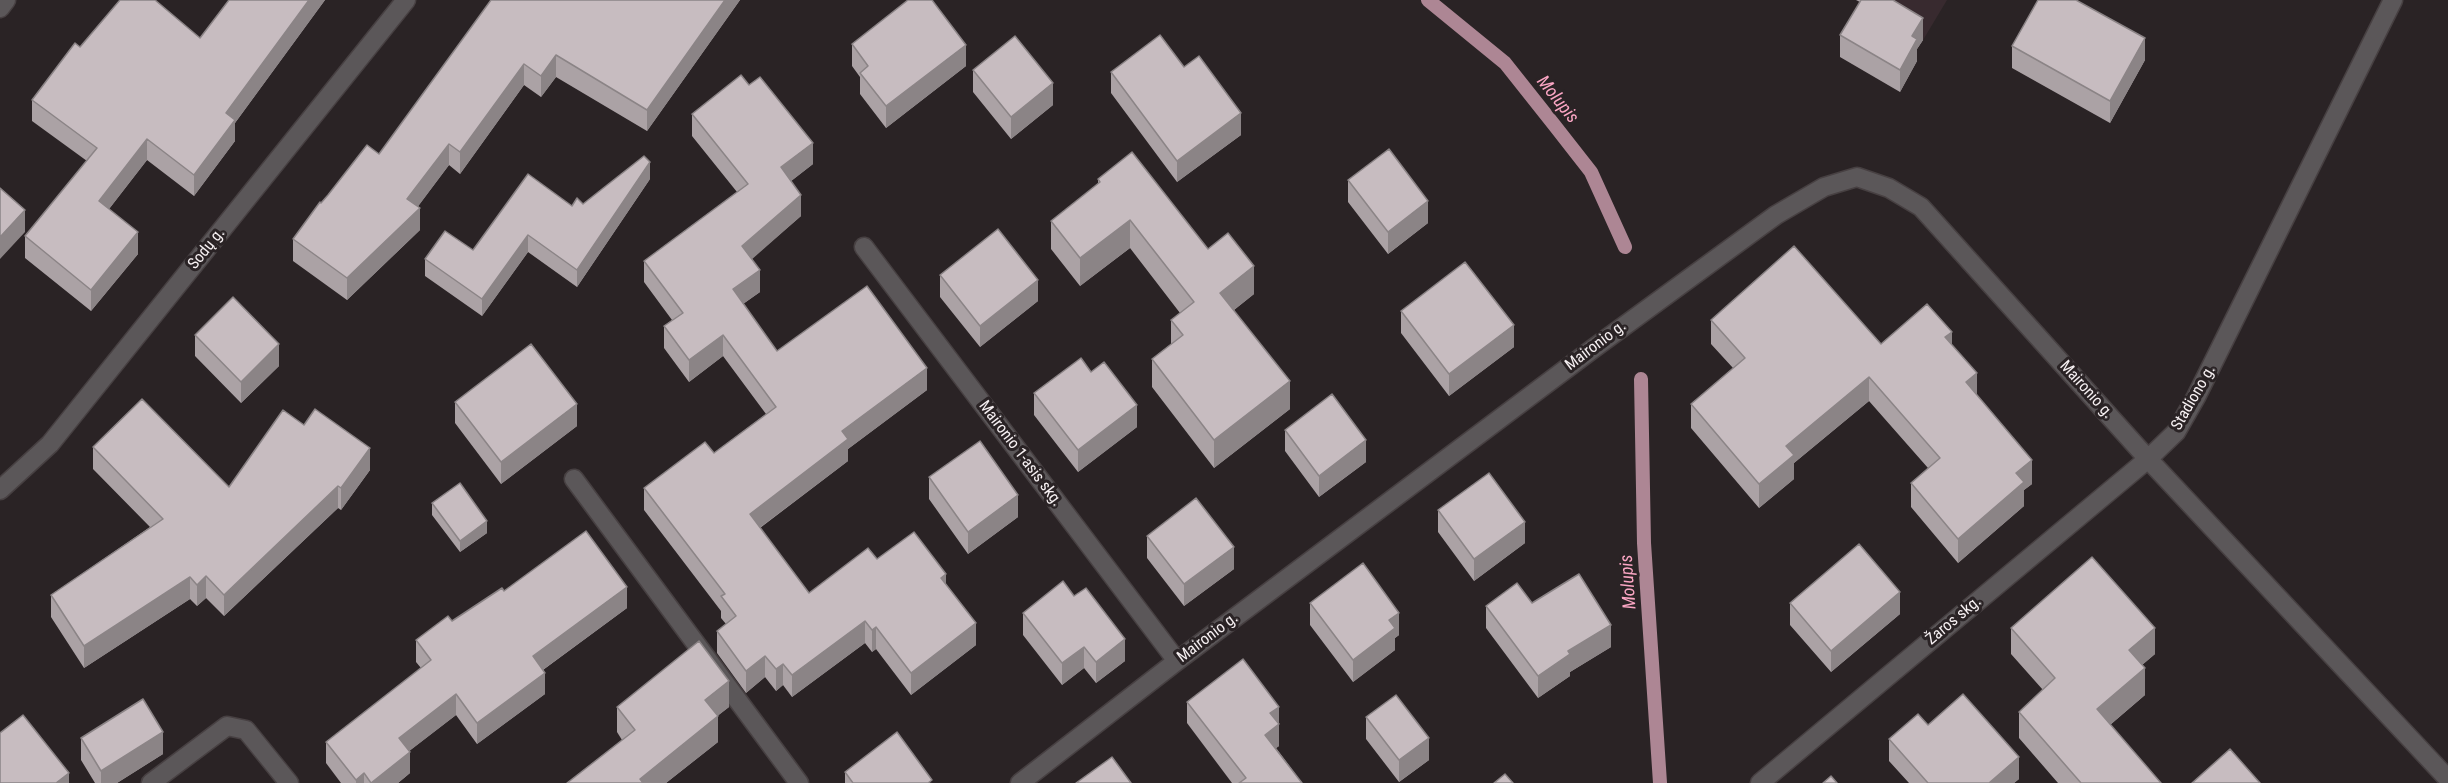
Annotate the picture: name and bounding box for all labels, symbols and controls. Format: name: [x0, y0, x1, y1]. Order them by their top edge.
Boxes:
water label: Molupis: [1531, 72, 1583, 128]
street label: Sodų g.: [185, 224, 229, 274]
street label: Maironio g.: [1562, 317, 1630, 375]
street label: Maironio g.: [2055, 357, 2117, 423]
street label: Stadiono g.: [2168, 362, 2220, 434]
street label: Maironio 1-asis skg.: [974, 397, 1066, 511]
water label: Molupis: [1616, 554, 1642, 610]
street label: Žaros skg.: [1922, 592, 1986, 650]
street label: Maironio g.: [1174, 609, 1242, 667]

